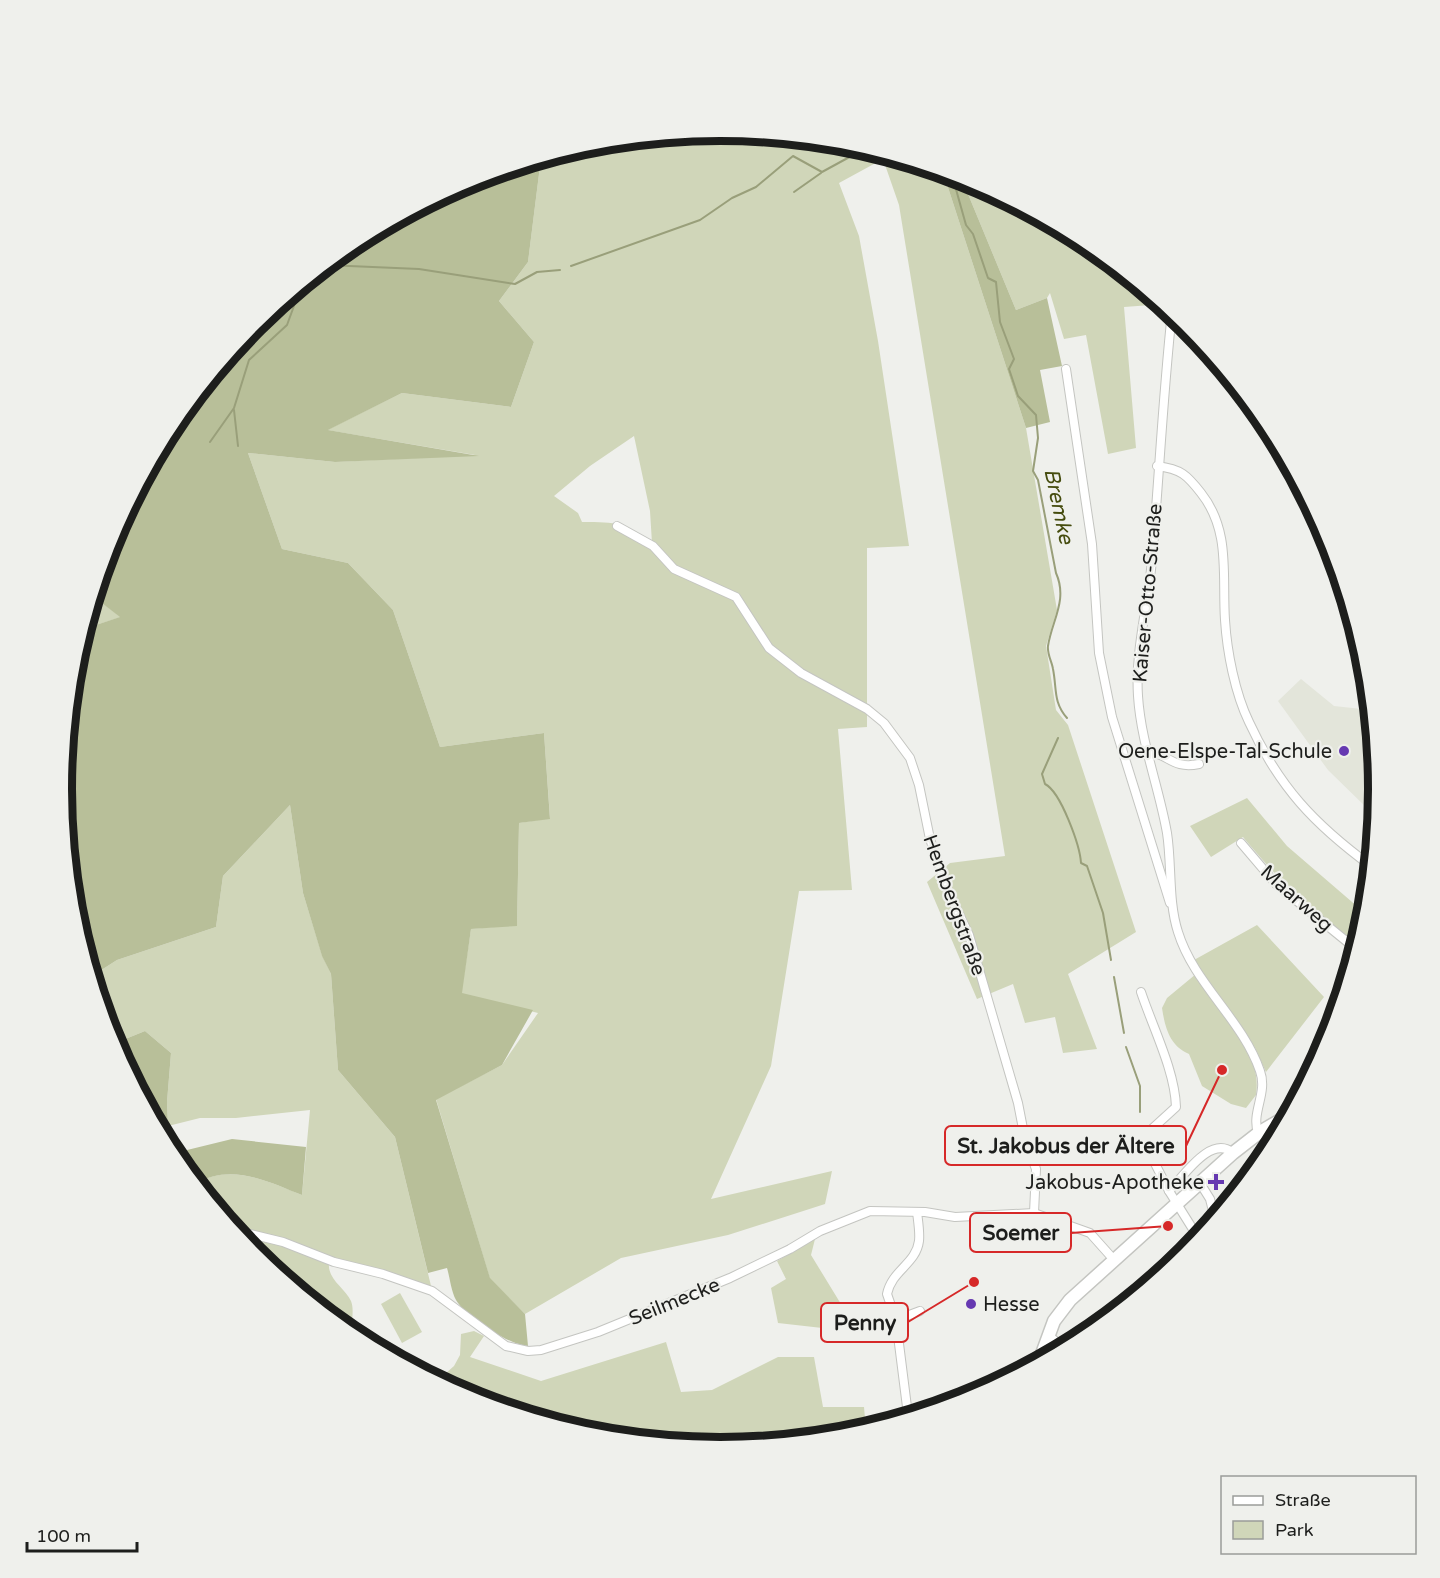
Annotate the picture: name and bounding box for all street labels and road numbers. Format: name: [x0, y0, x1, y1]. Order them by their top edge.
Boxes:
street label: Kaiser-Otto-Straße: [1128, 503, 1168, 684]
street label: Hembergstraße: [917, 832, 991, 979]
street label: Maarweg: [1255, 860, 1337, 937]
street label: Seilmecke: [625, 1273, 723, 1331]

